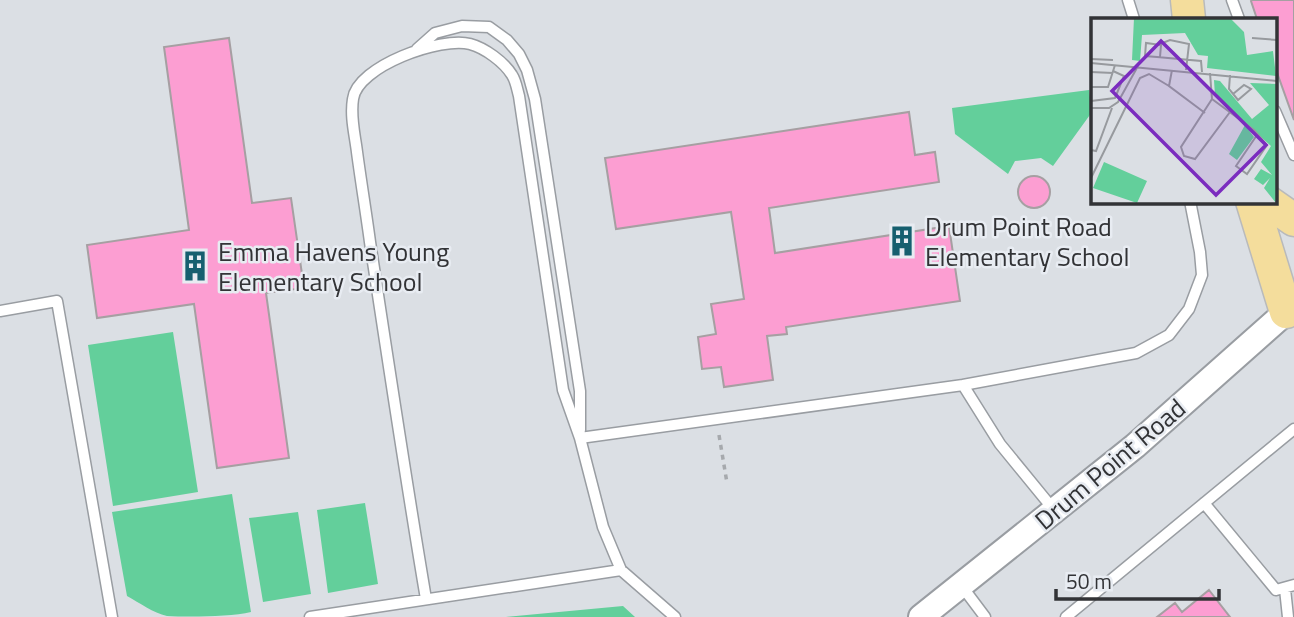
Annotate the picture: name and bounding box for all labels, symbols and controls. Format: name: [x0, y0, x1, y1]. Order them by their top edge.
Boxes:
inset map: [1091, 18, 1276, 203]
place label: Drum Point Road Elementary School: [925, 207, 1130, 276]
building icon: Drum Point Road Elementary School: [885, 224, 919, 258]
place label: Emma Havens Young Elementary School: [218, 232, 449, 301]
building icon: Emma Havens Young Elementary School: [178, 249, 212, 283]
street label: Drum Point Road: [1026, 389, 1194, 539]
scale bar: [1056, 558, 1219, 602]
text: 50 m: [1066, 565, 1112, 597]

